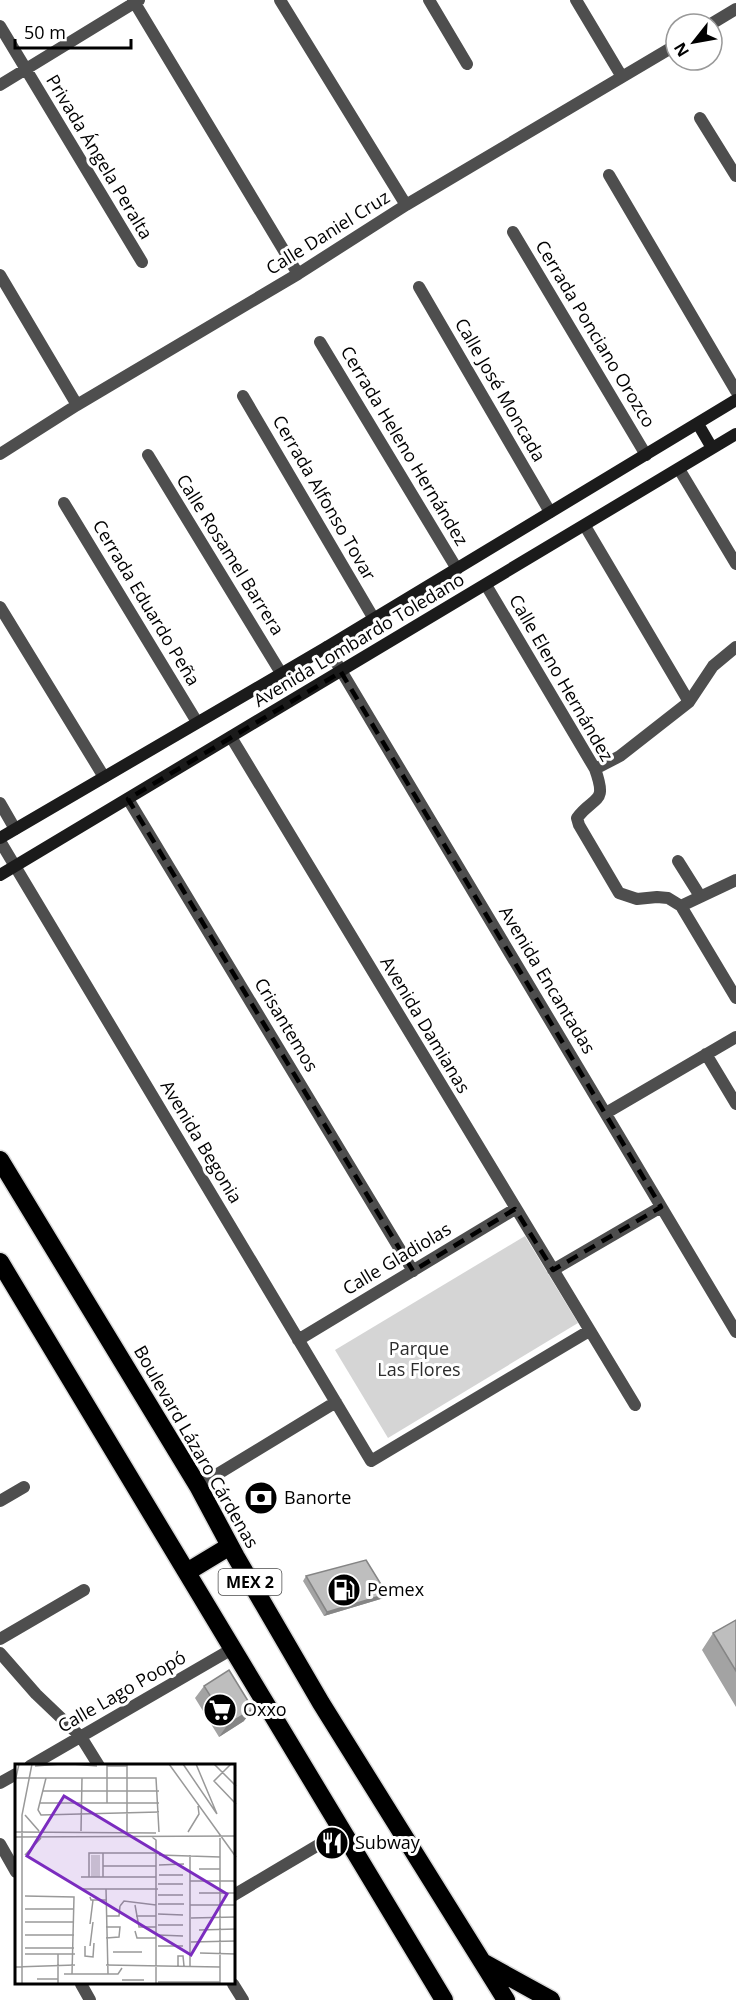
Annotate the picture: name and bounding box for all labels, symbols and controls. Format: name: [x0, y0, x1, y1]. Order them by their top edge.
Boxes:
scale bar: [15, 12, 130, 50]
north arrow: [664, 12, 724, 72]
text: 50 m: [24, 20, 66, 44]
text: N: [668, 38, 694, 61]
street label: Privada Ángela Peralta: [41, 70, 159, 243]
street label: Calle Daniel Cruz: [261, 185, 394, 280]
street label: Cerrada Ponciano Orozco: [530, 235, 661, 432]
street label: Calle José Moncada: [450, 313, 552, 466]
street label: Cerrada Heleno Hernández: [336, 341, 474, 550]
street label: Cerrada Alfonso Tovar: [268, 411, 382, 585]
street label: Calle Rosamel Barrera: [172, 469, 290, 639]
street label: Cerrada Eduardo Peña: [88, 515, 206, 690]
street label: Avenida Lombardo Toledano: [249, 567, 468, 712]
street label: Calle Eleno Hernández: [504, 590, 619, 765]
street label: Avenida Encantadas: [494, 901, 602, 1058]
street label: Avenida Damianas: [375, 952, 476, 1097]
street label: Crisantemos: [249, 973, 324, 1076]
street label: Avenida Begonia: [156, 1075, 248, 1208]
street label: Calle Gladiolas: [338, 1216, 455, 1300]
park label: Parque Las Flores: [377, 1336, 461, 1381]
street label: Boulevard Lázaro Cárdenas: [129, 1341, 265, 1552]
bank icon: Banorte: [243, 1480, 279, 1516]
place label: Banorte: [284, 1485, 351, 1509]
road number: MEX 2: [218, 1569, 282, 1595]
fuel station icon: Pemex: [326, 1572, 362, 1608]
place label: Pemex: [367, 1577, 425, 1601]
street label: Calle Lago Poopó: [53, 1645, 190, 1738]
supermarket icon: Oxxo: [202, 1692, 238, 1728]
place label: Oxxo: [243, 1697, 287, 1721]
inset map: [15, 1764, 236, 1985]
restaurant icon: Subway: [314, 1825, 350, 1861]
place label: Subway: [355, 1830, 421, 1854]

